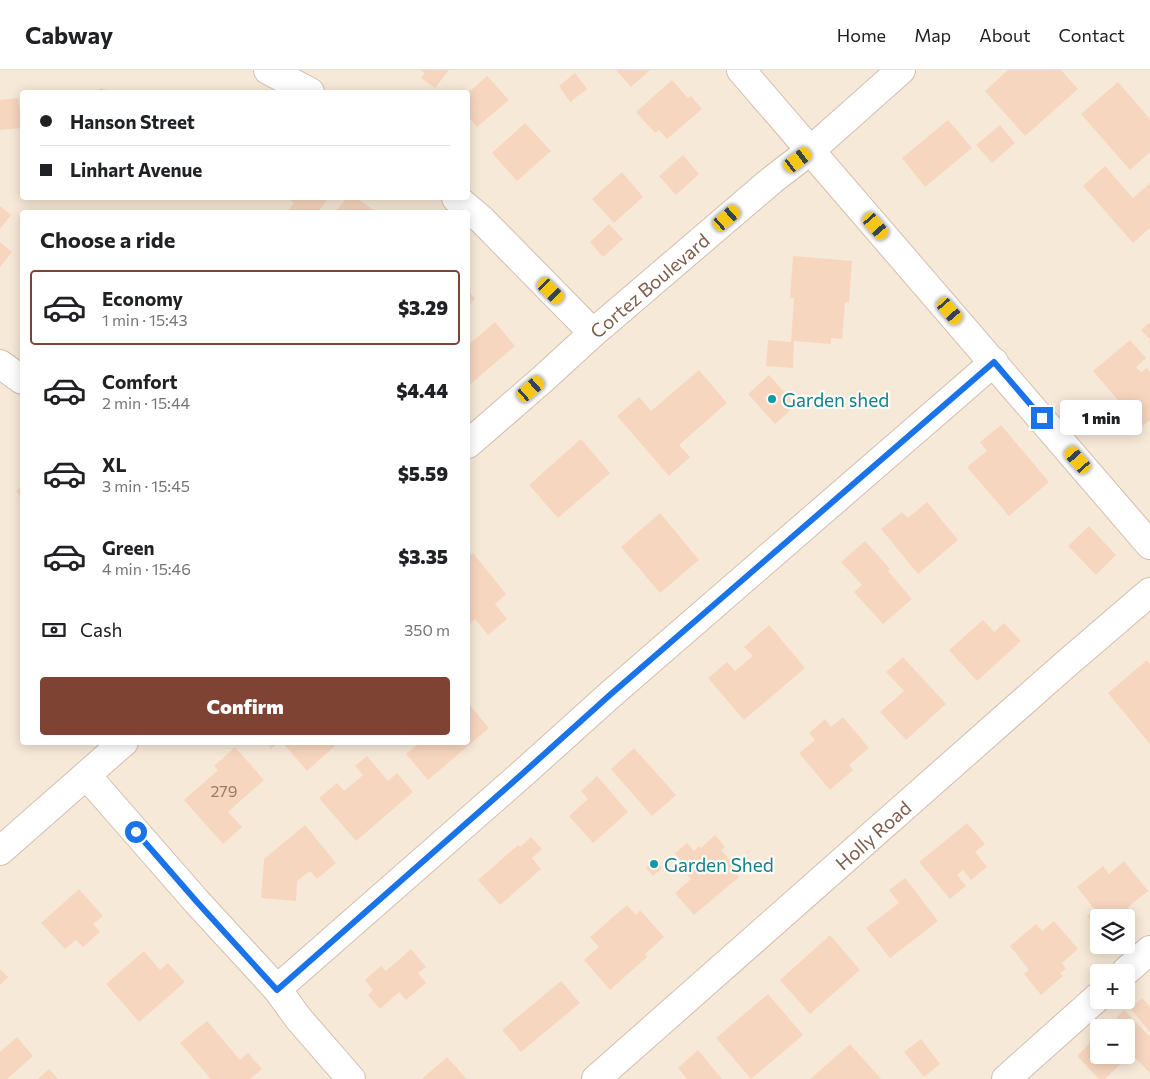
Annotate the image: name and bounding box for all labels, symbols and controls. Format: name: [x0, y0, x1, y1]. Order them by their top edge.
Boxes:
text: Cabway: [25, 20, 113, 49]
text: Home: [837, 24, 886, 46]
text: Map: [914, 24, 951, 46]
text: About: [979, 24, 1031, 46]
text: Contact: [1059, 24, 1125, 46]
text: Hanson Street: [70, 110, 195, 133]
car: [781, 145, 814, 175]
text: Linhart Avenue: [70, 158, 202, 181]
car: [710, 202, 743, 234]
car: [860, 210, 891, 242]
text: Choose a ride: [40, 226, 175, 253]
street label: Cortez Boulevard: [585, 228, 713, 342]
car: [535, 275, 566, 307]
icon: car: [42, 285, 87, 330]
text: Economy: [102, 287, 183, 310]
car: [934, 295, 965, 327]
text: $3.29: [398, 296, 448, 319]
text: 1 min · 15:43: [102, 310, 188, 329]
icon: car: [42, 368, 87, 413]
text: Comfort: [102, 370, 178, 393]
car: [514, 373, 547, 405]
text: $4.44: [396, 379, 448, 402]
place label: Garden shed: [782, 388, 889, 411]
text: 2 min · 15:44: [102, 393, 190, 412]
marker: Garden shed: [766, 393, 778, 405]
callout: 1 min: [1060, 400, 1142, 436]
route end: [1031, 407, 1053, 429]
text: 1 min: [1082, 408, 1120, 427]
car: [1062, 444, 1093, 476]
icon: car: [42, 451, 87, 496]
text: XL: [102, 453, 127, 476]
text: $5.59: [398, 462, 448, 485]
text: 3 min · 15:45: [102, 476, 190, 495]
icon: car: [42, 534, 87, 579]
text: Green: [102, 536, 154, 559]
text: $3.35: [398, 545, 448, 568]
text: 4 min · 15:46: [102, 559, 191, 578]
icon: cash: [40, 616, 68, 644]
text: Cash: [80, 618, 122, 641]
text: 350 m: [404, 620, 450, 639]
button: Confirm: [40, 677, 450, 735]
house number: 279: [211, 781, 237, 800]
street label: Holly Road: [830, 795, 915, 874]
route start: [125, 821, 147, 843]
place label: Garden Shed: [664, 853, 774, 876]
marker: Garden Shed: [648, 858, 660, 870]
map controls: [1090, 909, 1135, 1064]
button: layers: [1090, 909, 1135, 954]
button: +: [1090, 964, 1135, 1009]
button: −: [1090, 1019, 1135, 1064]

